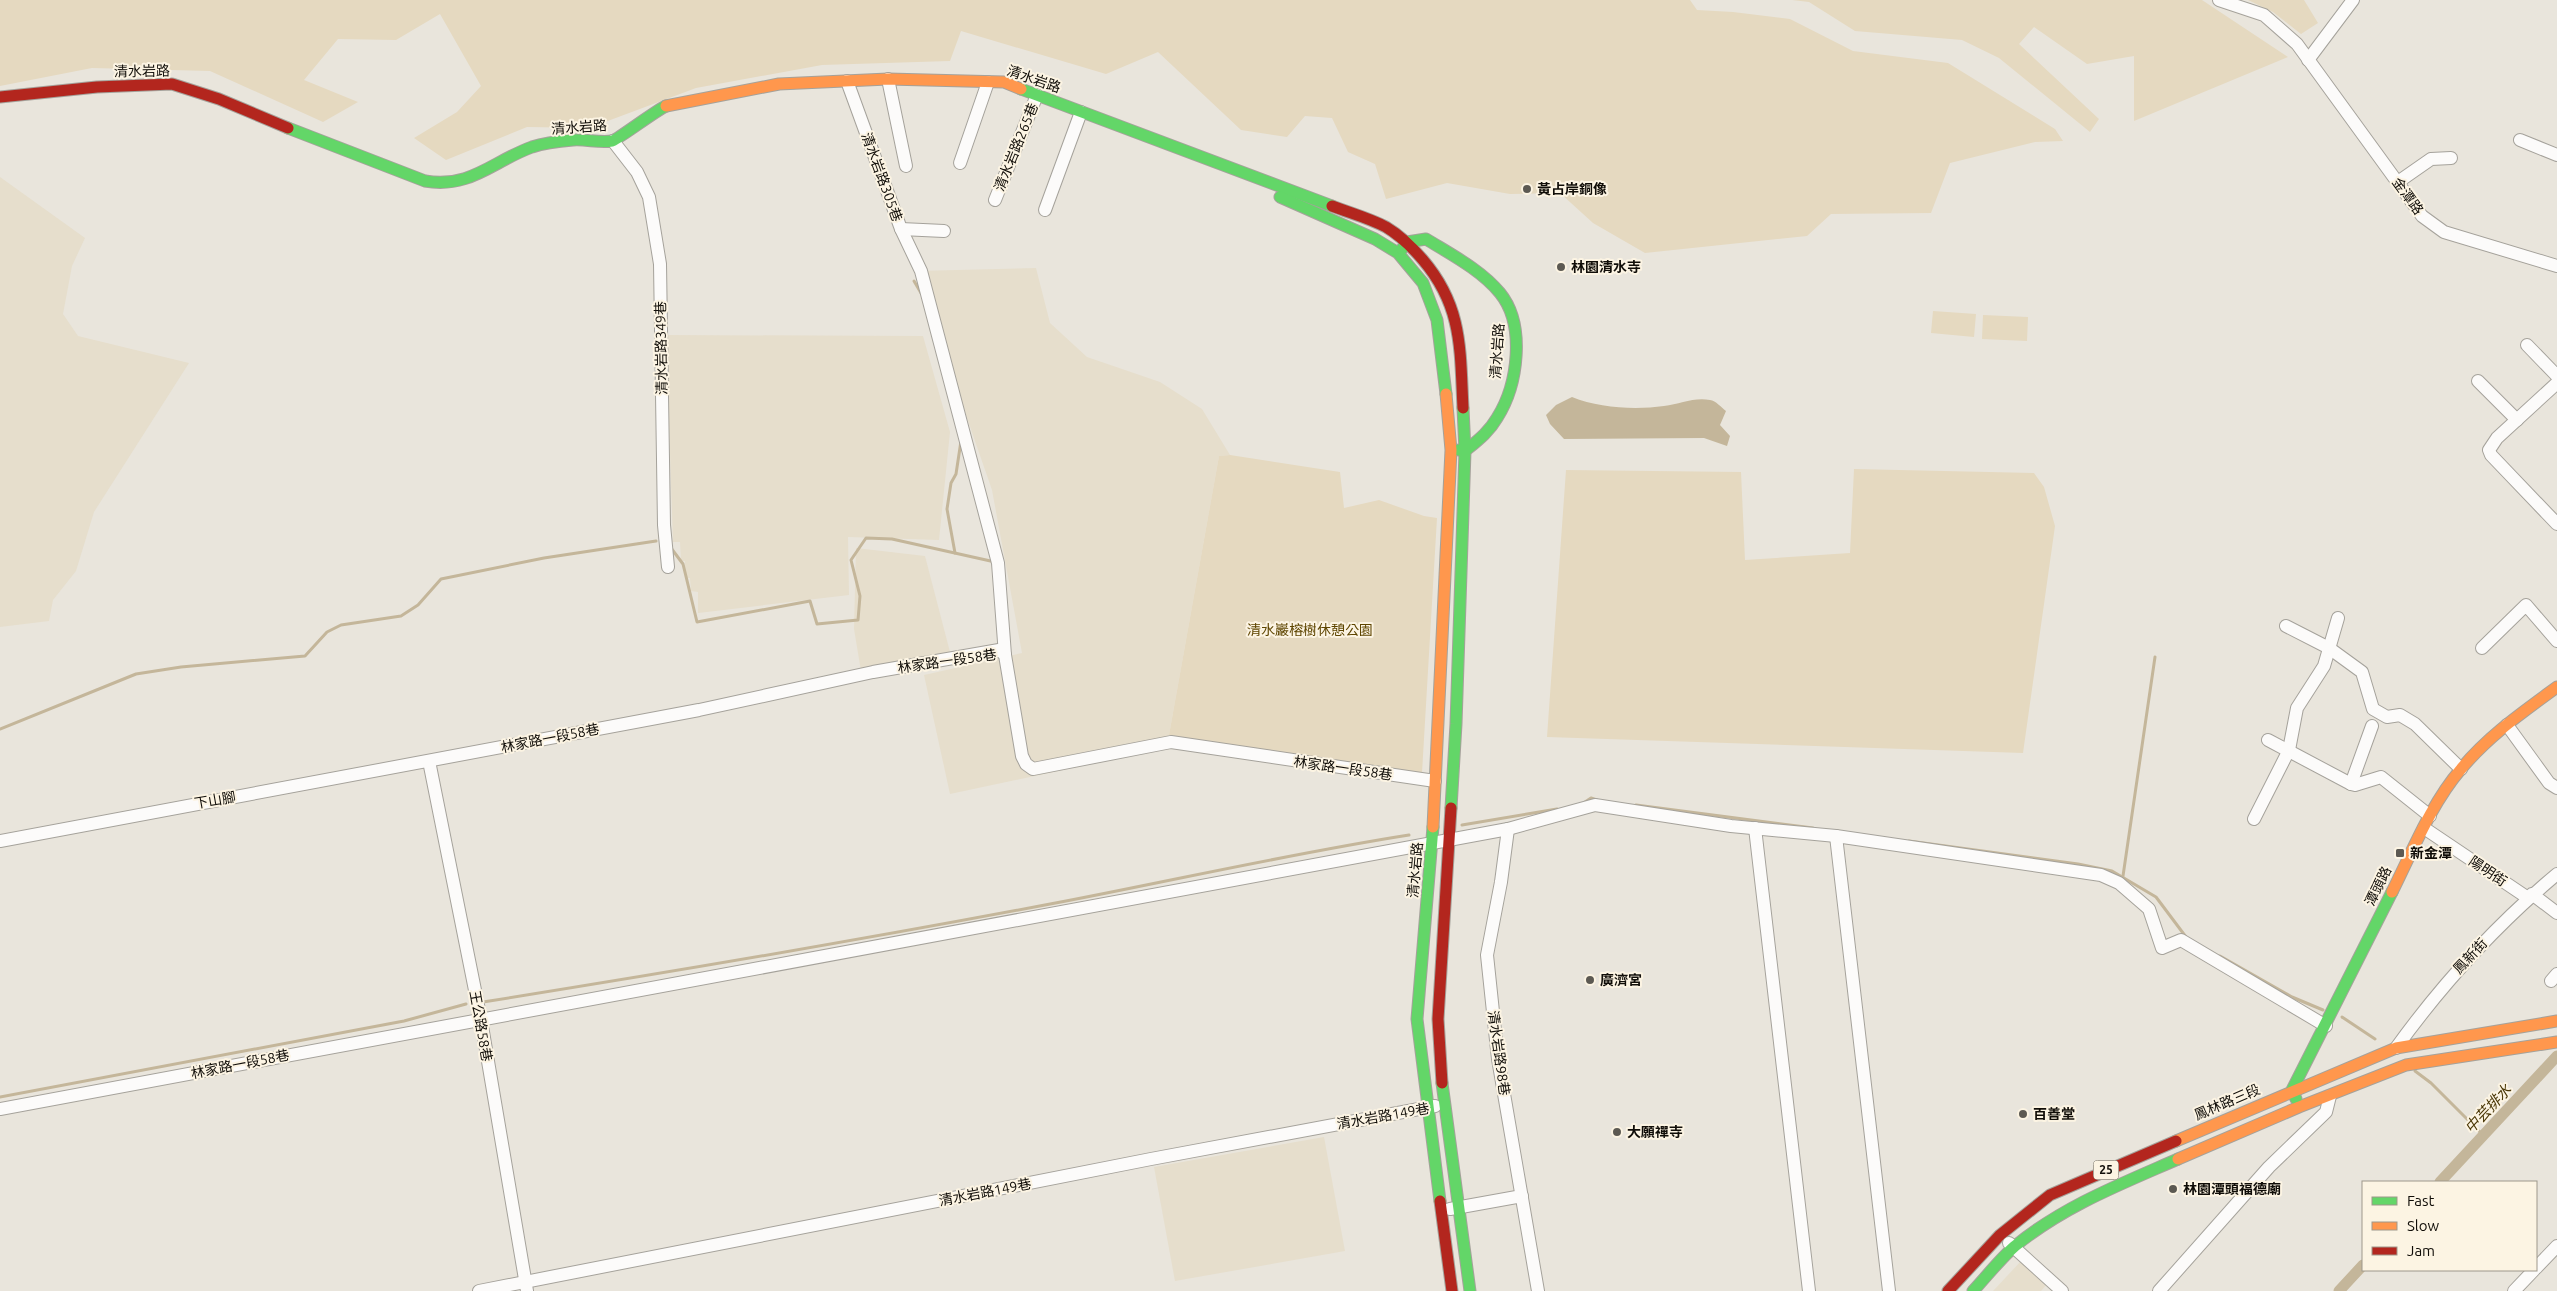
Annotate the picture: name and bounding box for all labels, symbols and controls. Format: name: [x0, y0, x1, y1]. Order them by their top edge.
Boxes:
street label: 清水岩路: [1005, 62, 1063, 96]
street label: 清水岩路: [114, 63, 170, 79]
street label: 清水岩路265巷: [991, 101, 1041, 193]
street label: 清水岩路: [551, 117, 607, 137]
street label: 清水岩路305巷: [858, 130, 906, 224]
street label: 金潭路: [2389, 174, 2427, 218]
place label: 黃占岸銅像: [1537, 181, 1607, 197]
marker: 黃占岸銅像: [1521, 183, 1533, 195]
place label: 林園清水寺: [1571, 259, 1641, 275]
marker: 林園清水寺: [1555, 261, 1567, 273]
street label: 清水岩路349巷: [652, 301, 670, 395]
street label: 清水岩路: [1487, 323, 1507, 379]
park label: 清水巖榕樹休憩公園: [1247, 622, 1373, 638]
street label: 林家路一段58巷: [896, 646, 998, 676]
street label: 林家路一段58巷: [499, 721, 601, 755]
street label: 林家路一段58巷: [1292, 753, 1394, 783]
street label: 下山腳: [193, 788, 237, 812]
street label: 清水岩路: [1405, 841, 1425, 899]
place label: 新金潭: [2410, 845, 2452, 861]
marker: 新金潭: [2394, 847, 2406, 859]
street label: 陽明街: [2466, 853, 2510, 889]
street label: 潭頭路: [2362, 864, 2394, 908]
street label: 鳳新街: [2450, 935, 2490, 977]
place label: 廣濟宮: [1600, 972, 1642, 988]
marker: 廣濟宮: [1584, 974, 1596, 986]
street label: 王公路58巷: [467, 989, 495, 1063]
street label: 清水岩路98巷: [1485, 1009, 1513, 1097]
street label: 林家路一段58巷: [189, 1047, 291, 1081]
water label: 中芸排水: [2461, 1080, 2515, 1136]
street label: 鳳林路三段: [2192, 1081, 2262, 1123]
street label: 清水岩路149巷: [1335, 1100, 1431, 1132]
place label: 百善堂: [2033, 1106, 2075, 1122]
marker: 百善堂: [2017, 1108, 2029, 1120]
place label: 大願禪寺: [1627, 1124, 1683, 1140]
marker: 大願禪寺: [1611, 1126, 1623, 1138]
road number: 25: [2094, 1160, 2118, 1180]
street label: 清水岩路149巷: [937, 1175, 1033, 1209]
place label: 林園潭頭福德廟: [2183, 1181, 2281, 1197]
legend: [2362, 1181, 2537, 1271]
marker: 林園潭頭福德廟: [2167, 1183, 2179, 1195]
text: Fast: [2407, 1192, 2435, 1209]
text: Slow: [2407, 1217, 2440, 1234]
text: Jam: [2407, 1242, 2435, 1259]

